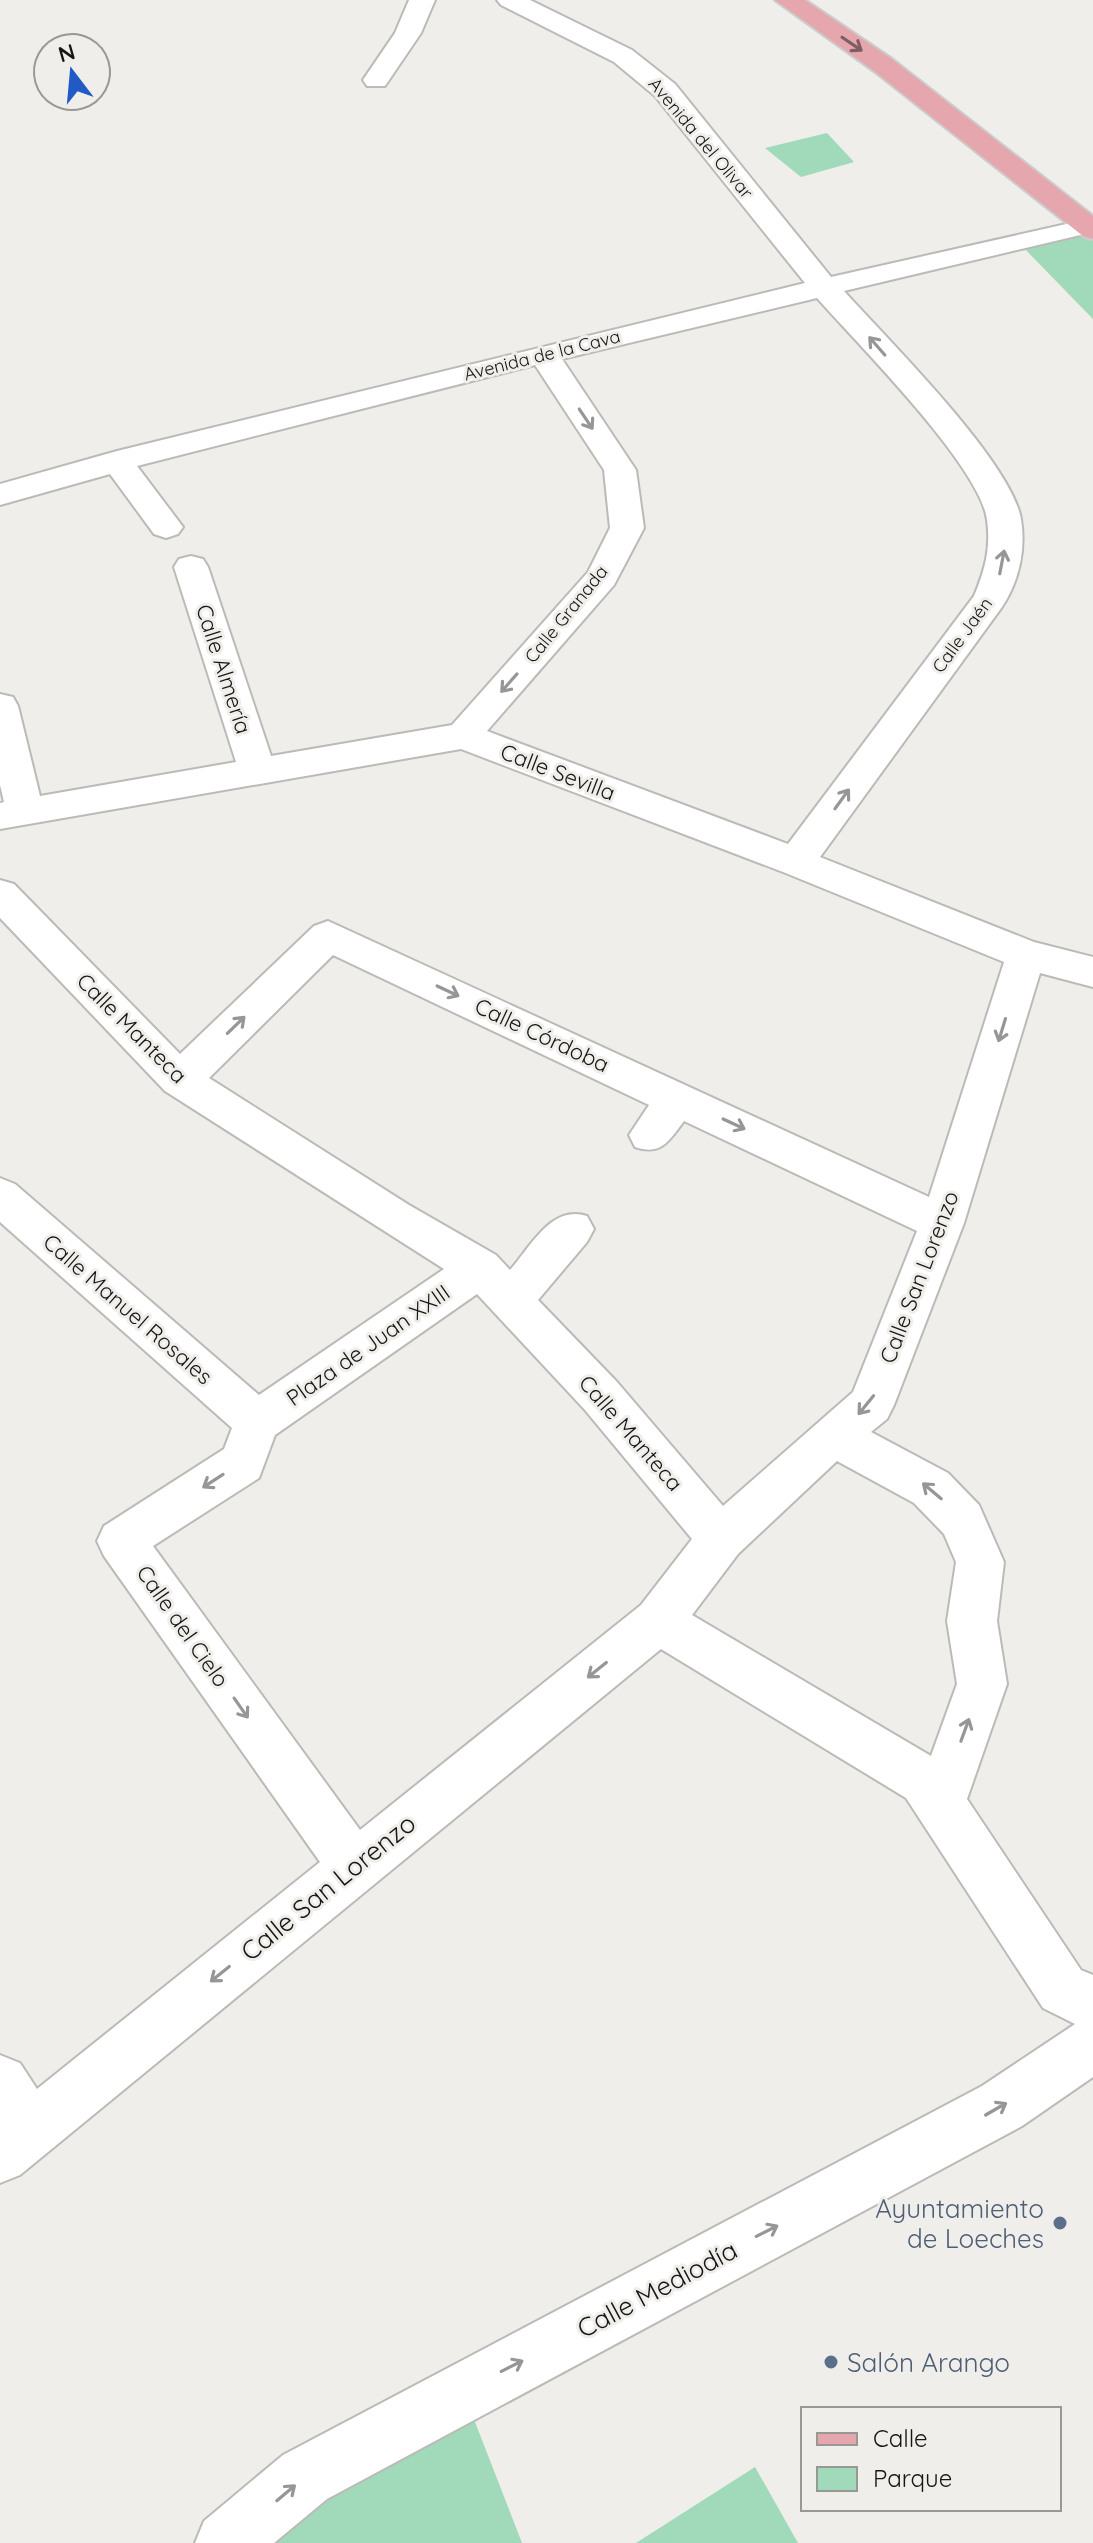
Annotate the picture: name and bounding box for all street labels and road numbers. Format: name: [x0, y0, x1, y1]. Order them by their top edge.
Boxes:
street label: Avenida del Olivar: [644, 73, 758, 203]
street label: Avenida de la Cava: [461, 324, 623, 386]
street label: Calle Granada: [520, 560, 612, 668]
street label: Calle Jaén: [927, 593, 997, 677]
street label: Calle Almería: [190, 601, 258, 737]
street label: Calle Sevilla: [497, 737, 619, 807]
street label: Calle Manteca: [71, 967, 193, 1089]
street label: Calle Córdoba: [470, 992, 614, 1078]
street label: Calle San Lorenzo: [873, 1187, 965, 1367]
street label: Calle Manuel Rosales: [37, 1228, 219, 1390]
street label: Plaza de Juan XXIII: [281, 1278, 455, 1412]
street label: Calle Manteca: [573, 1369, 689, 1497]
street label: Calle del Cielo: [131, 1560, 235, 1692]
street label: Calle San Lorenzo: [234, 1806, 422, 1968]
street label: Calle Mediodía: [571, 2233, 743, 2345]

